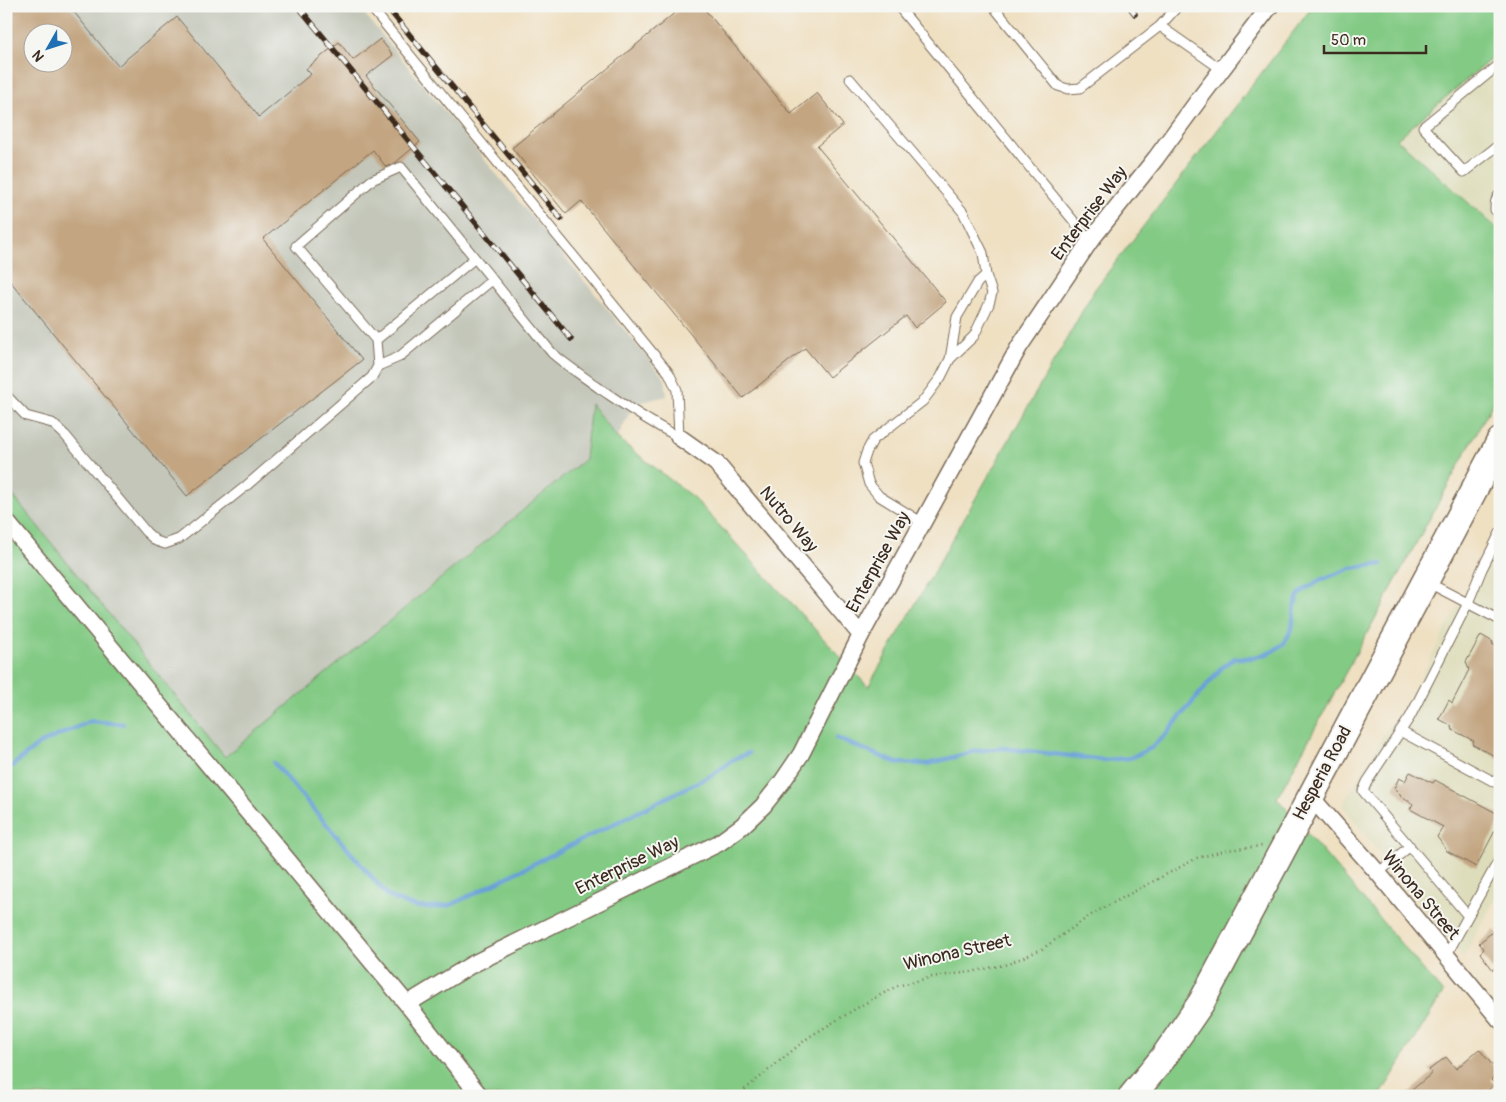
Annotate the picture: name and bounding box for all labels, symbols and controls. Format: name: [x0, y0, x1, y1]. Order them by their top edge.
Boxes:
north arrow: [22, 22, 72, 72]
scale bar: [1324, 22, 1426, 54]
text: 50 m: [1331, 31, 1366, 50]
text: N: [29, 47, 48, 65]
street label: Enterprise Way: [1046, 161, 1133, 265]
street label: Nutro Way: [754, 481, 823, 557]
street label: Enterprise Way: [841, 507, 916, 617]
street label: Hesperia Road: [1288, 722, 1357, 825]
street label: Enterprise Way: [572, 830, 683, 900]
street label: Winona Street: [1377, 846, 1465, 945]
street label: Winona Street: [901, 929, 1014, 976]

